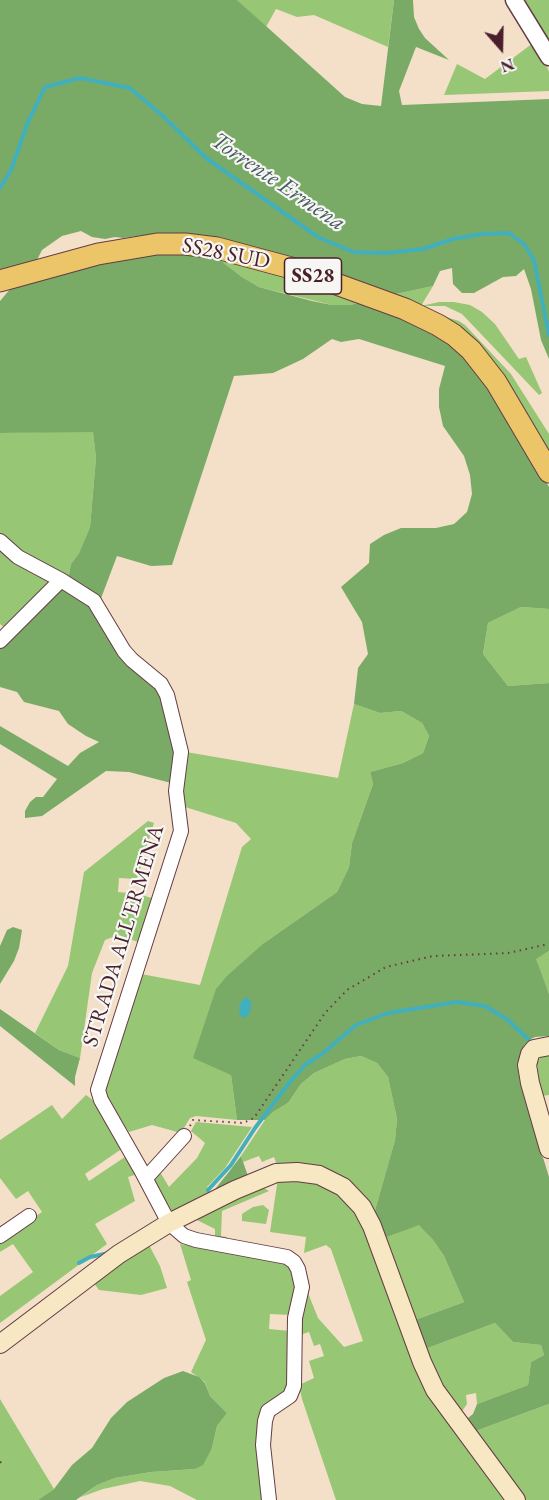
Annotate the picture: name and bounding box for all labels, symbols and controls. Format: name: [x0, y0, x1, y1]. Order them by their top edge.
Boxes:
north arrow: [471, 18, 531, 78]
text: N: [498, 53, 517, 77]
water label: Torrente Ermena: [205, 126, 351, 238]
street label: SS28 SUD: [180, 233, 272, 275]
road number: SS28: [284, 258, 342, 294]
street label: STRADA ALL'ERMENA: [78, 822, 170, 1050]

